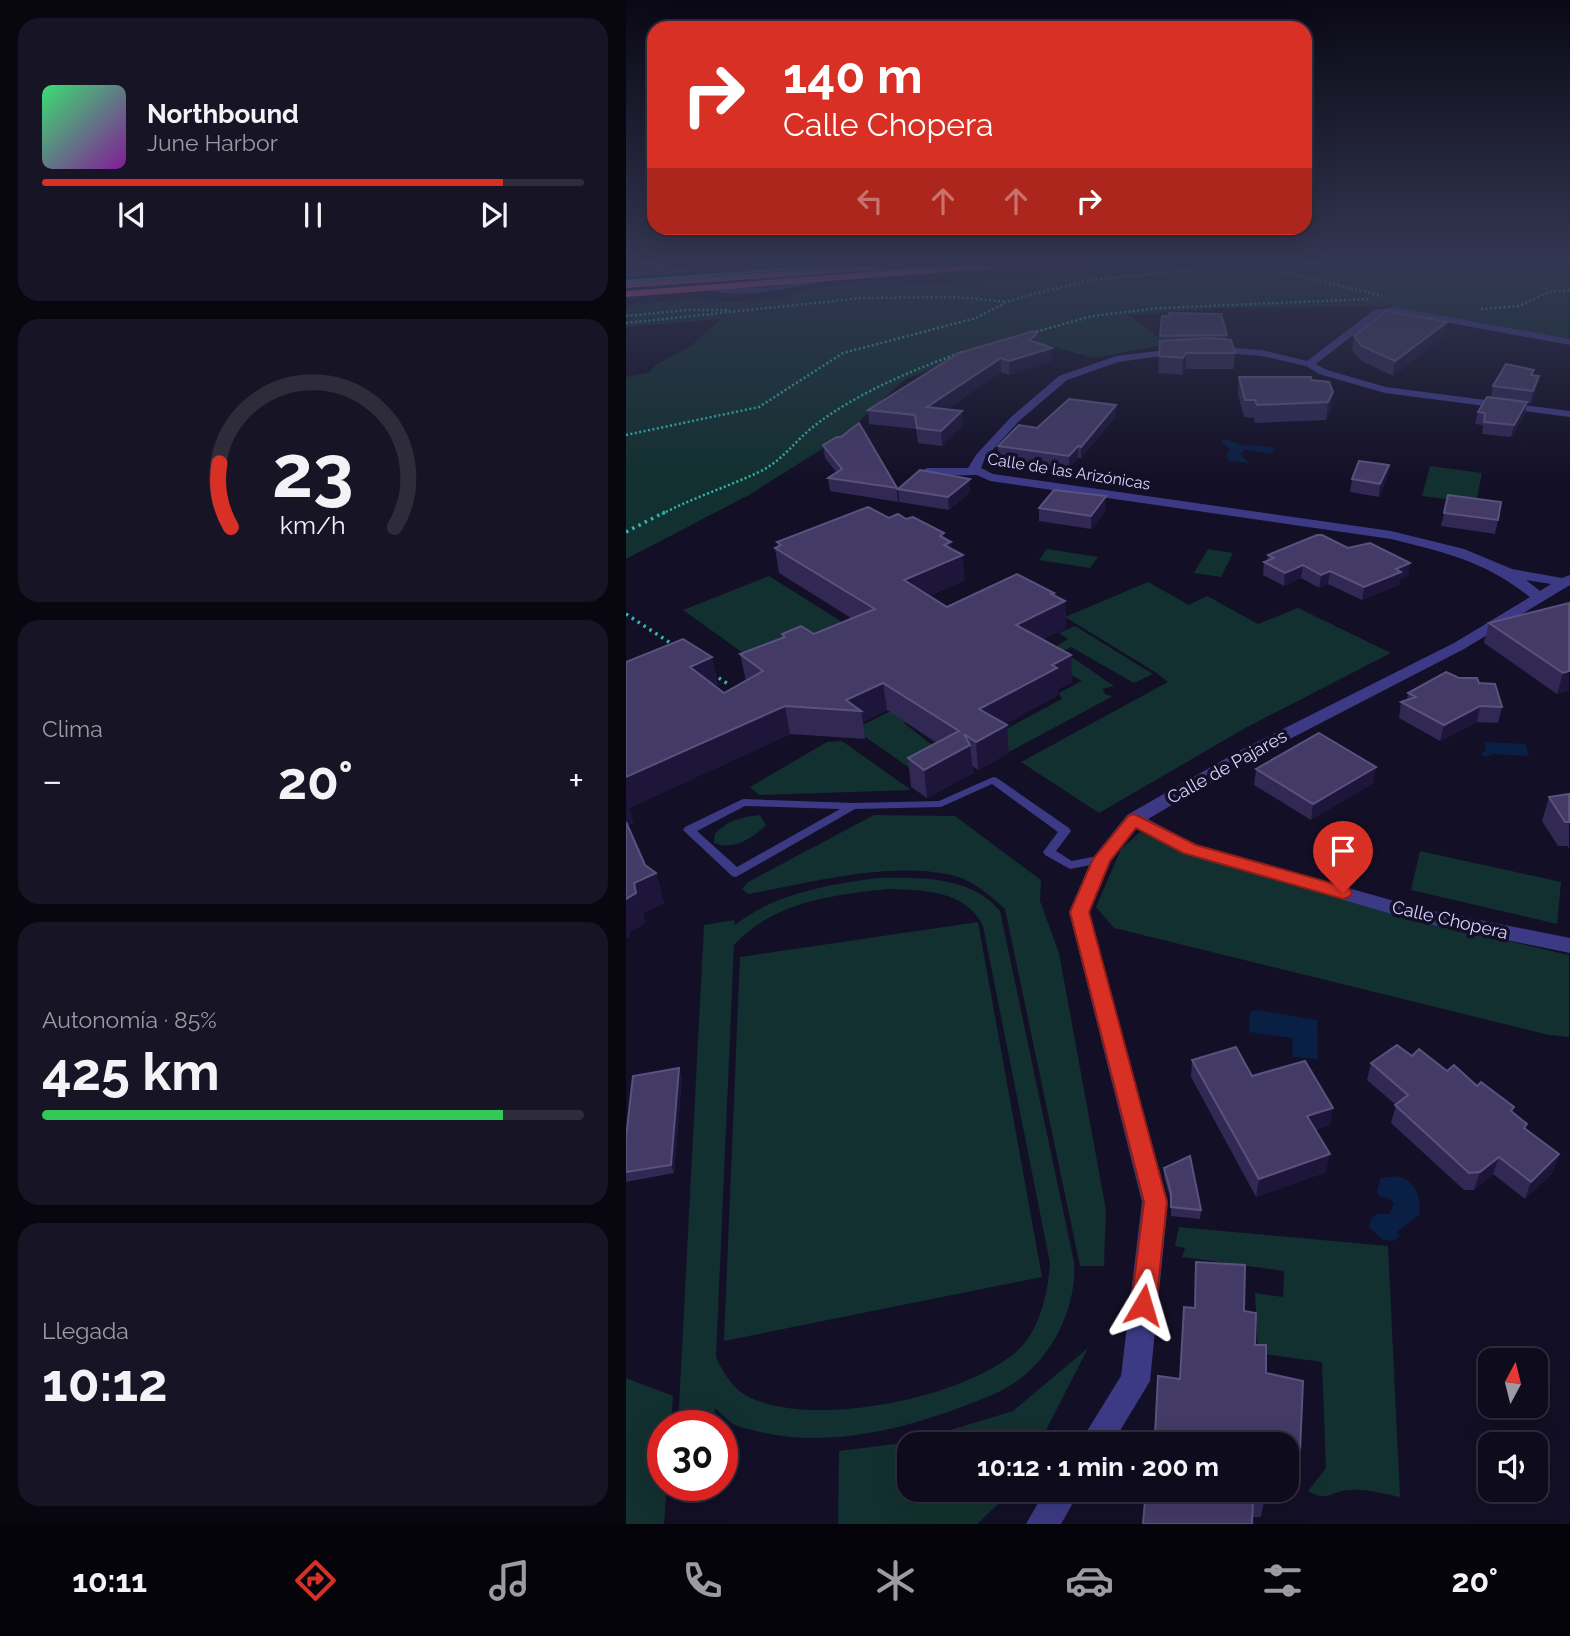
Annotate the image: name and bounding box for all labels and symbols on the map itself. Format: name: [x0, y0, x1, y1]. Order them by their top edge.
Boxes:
street label: Calle de las Arizónicas: [986, 449, 1152, 494]
street label: Calle de Pajares: [1163, 725, 1290, 808]
pin: [1313, 821, 1373, 893]
street label: Calle Chopera: [1390, 896, 1510, 943]
position arrow: [1106, 1268, 1180, 1342]
north arrow: [1478, 1348, 1548, 1418]
speed limit sign: 30: [647, 1410, 738, 1501]

